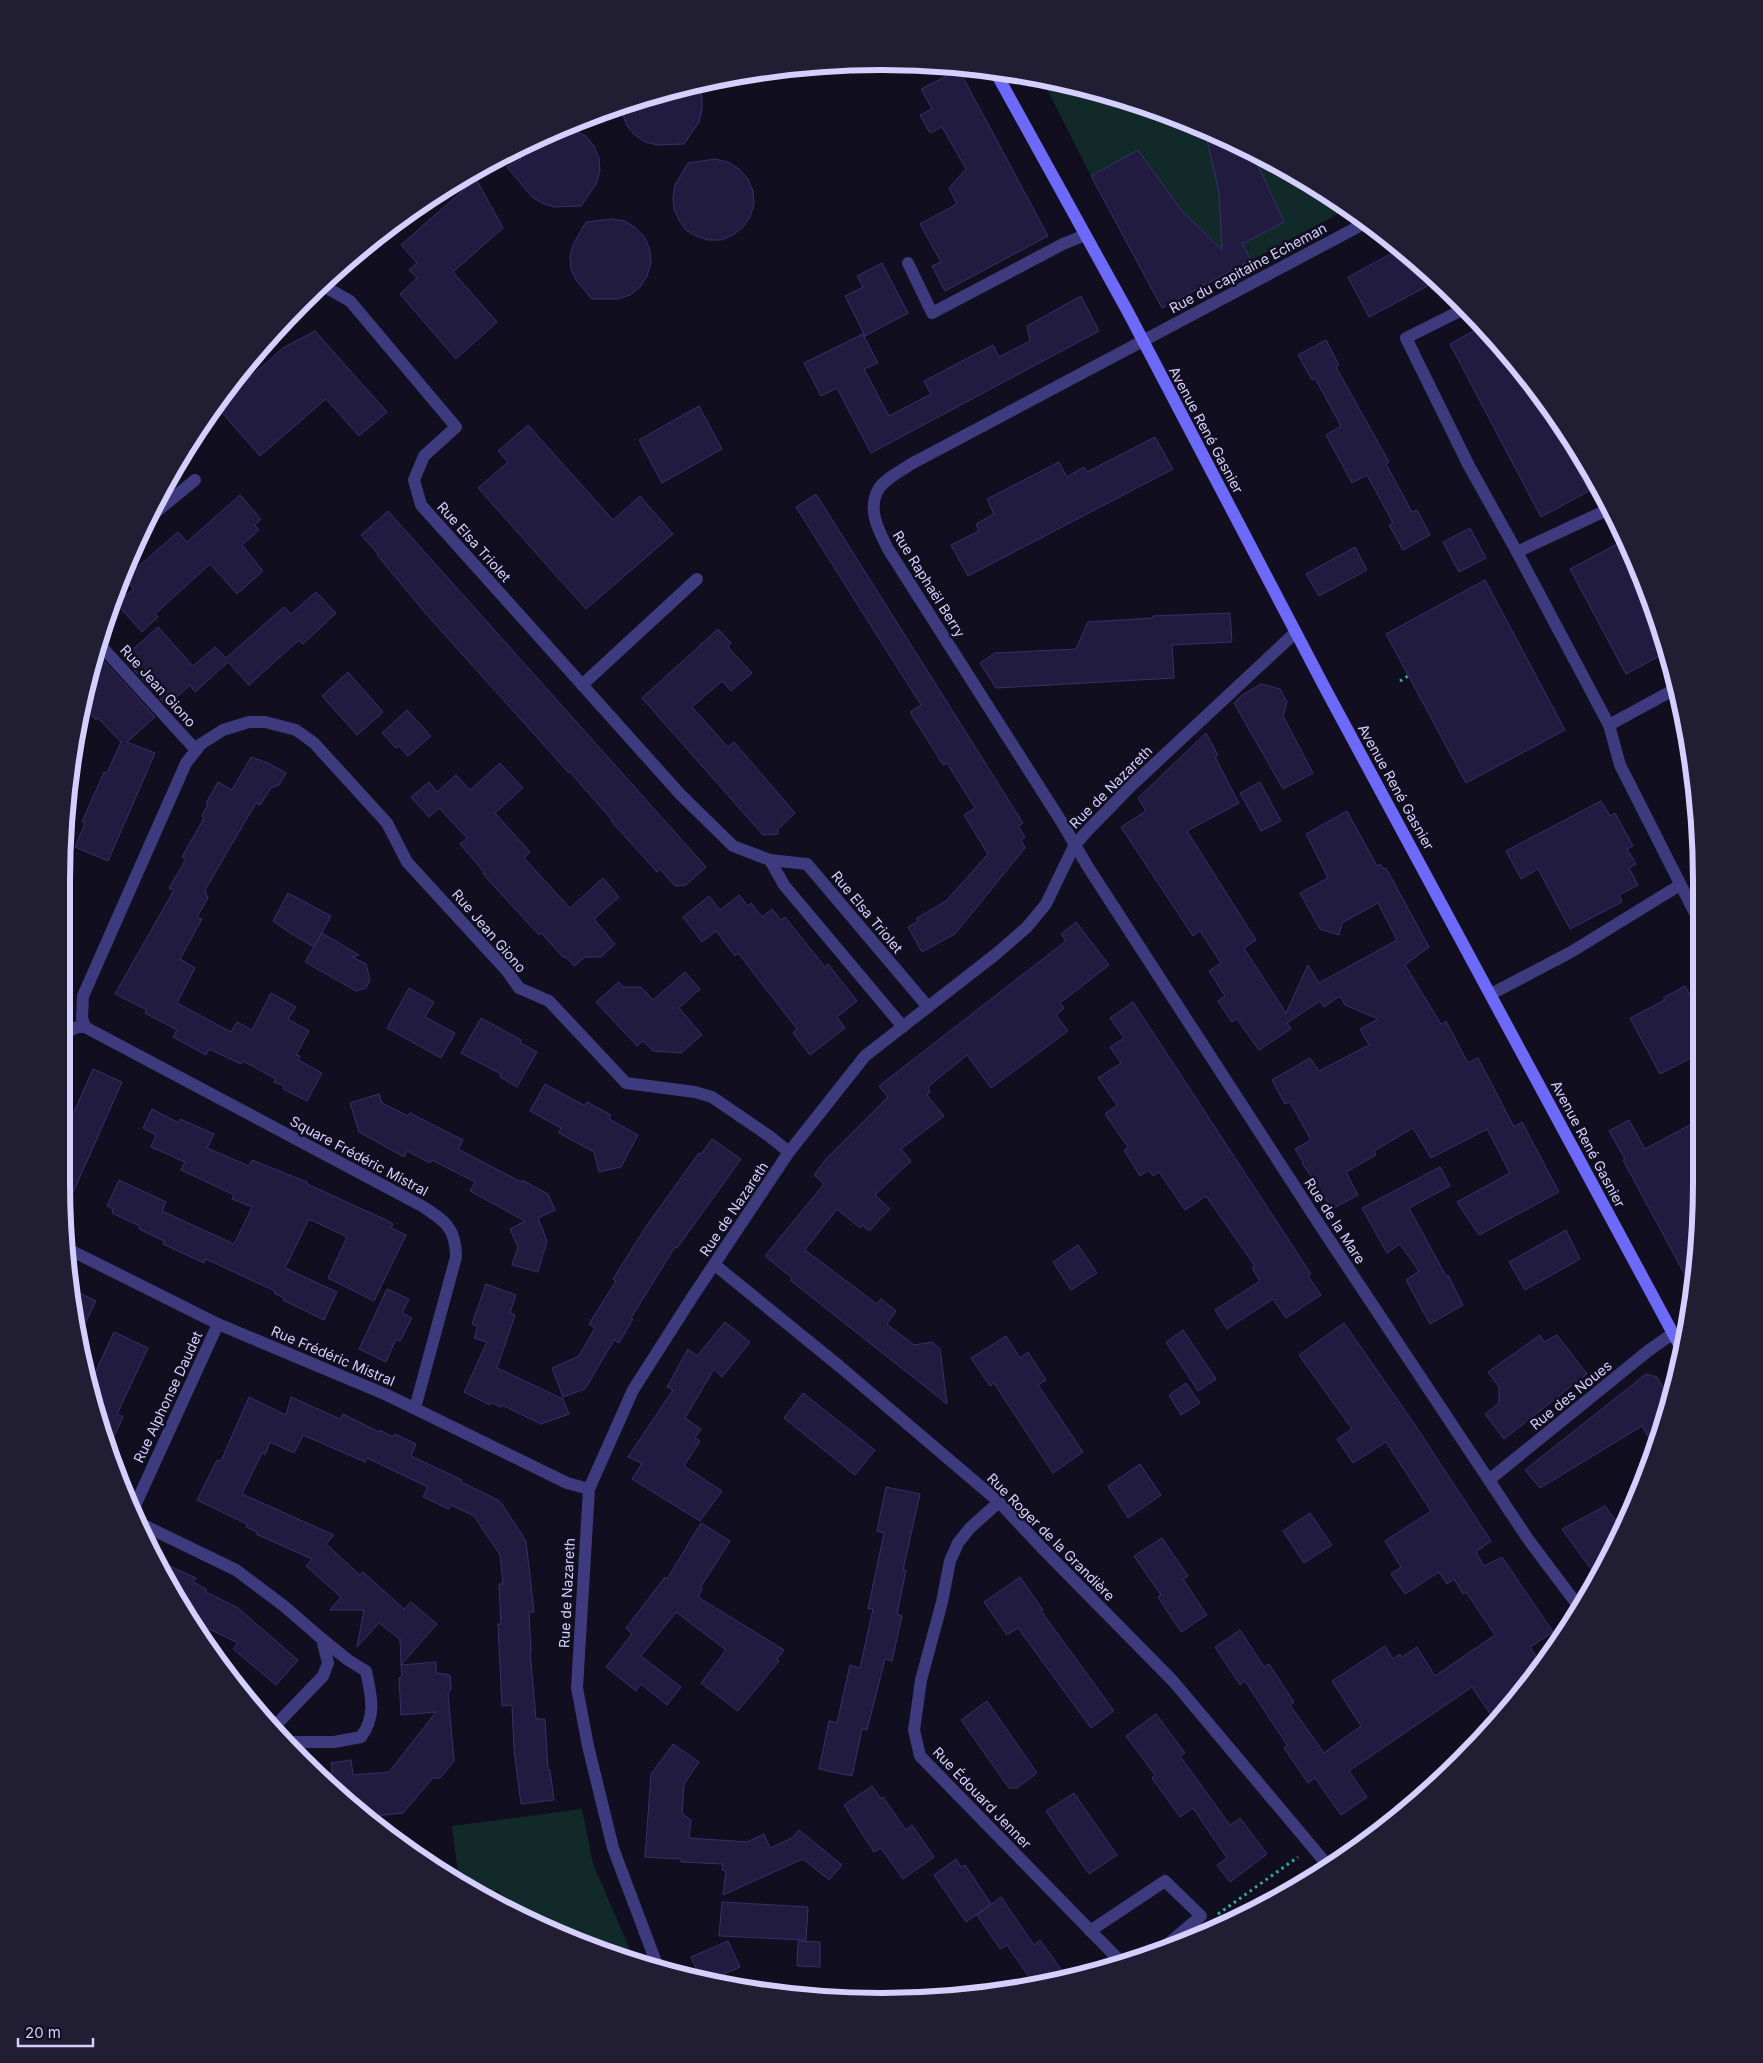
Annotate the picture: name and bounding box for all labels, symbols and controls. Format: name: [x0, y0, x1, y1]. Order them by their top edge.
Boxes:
street label: Rue du capitaine Echeman: [1166, 219, 1329, 316]
street label: Avenue René Gasnier: [1166, 363, 1247, 496]
street label: Rue Elsa Triolet: [434, 498, 515, 586]
street label: Rue Raphaël Berry: [890, 527, 969, 640]
street label: Rue Jean Giono: [117, 641, 200, 730]
street label: Avenue René Gasnier: [1355, 721, 1438, 853]
street label: Rue de Nazareth: [1066, 742, 1156, 832]
street label: Rue Elsa Triolet: [828, 867, 907, 957]
street label: Rue Jean Giono: [449, 886, 530, 976]
street label: Avenue René Gasnier: [1548, 1077, 1629, 1210]
street label: Square Frédéric Mistral: [287, 1112, 431, 1199]
street label: Rue de Nazareth: [696, 1158, 771, 1259]
street label: Rue de la Mare: [1301, 1175, 1369, 1267]
street label: Rue Frédéric Mistral: [269, 1322, 398, 1389]
street label: Rue Alphonse Daudet: [130, 1328, 206, 1465]
street label: Rue des Noues: [1526, 1356, 1615, 1433]
street label: Rue Roger de la Grandière: [984, 1469, 1119, 1604]
street label: Rue de Nazareth: [555, 1538, 578, 1648]
street label: Rue Édouard Jenner: [929, 1743, 1035, 1852]
scale bar: [18, 2016, 92, 2048]
text: 20 m: [25, 2023, 61, 2042]

